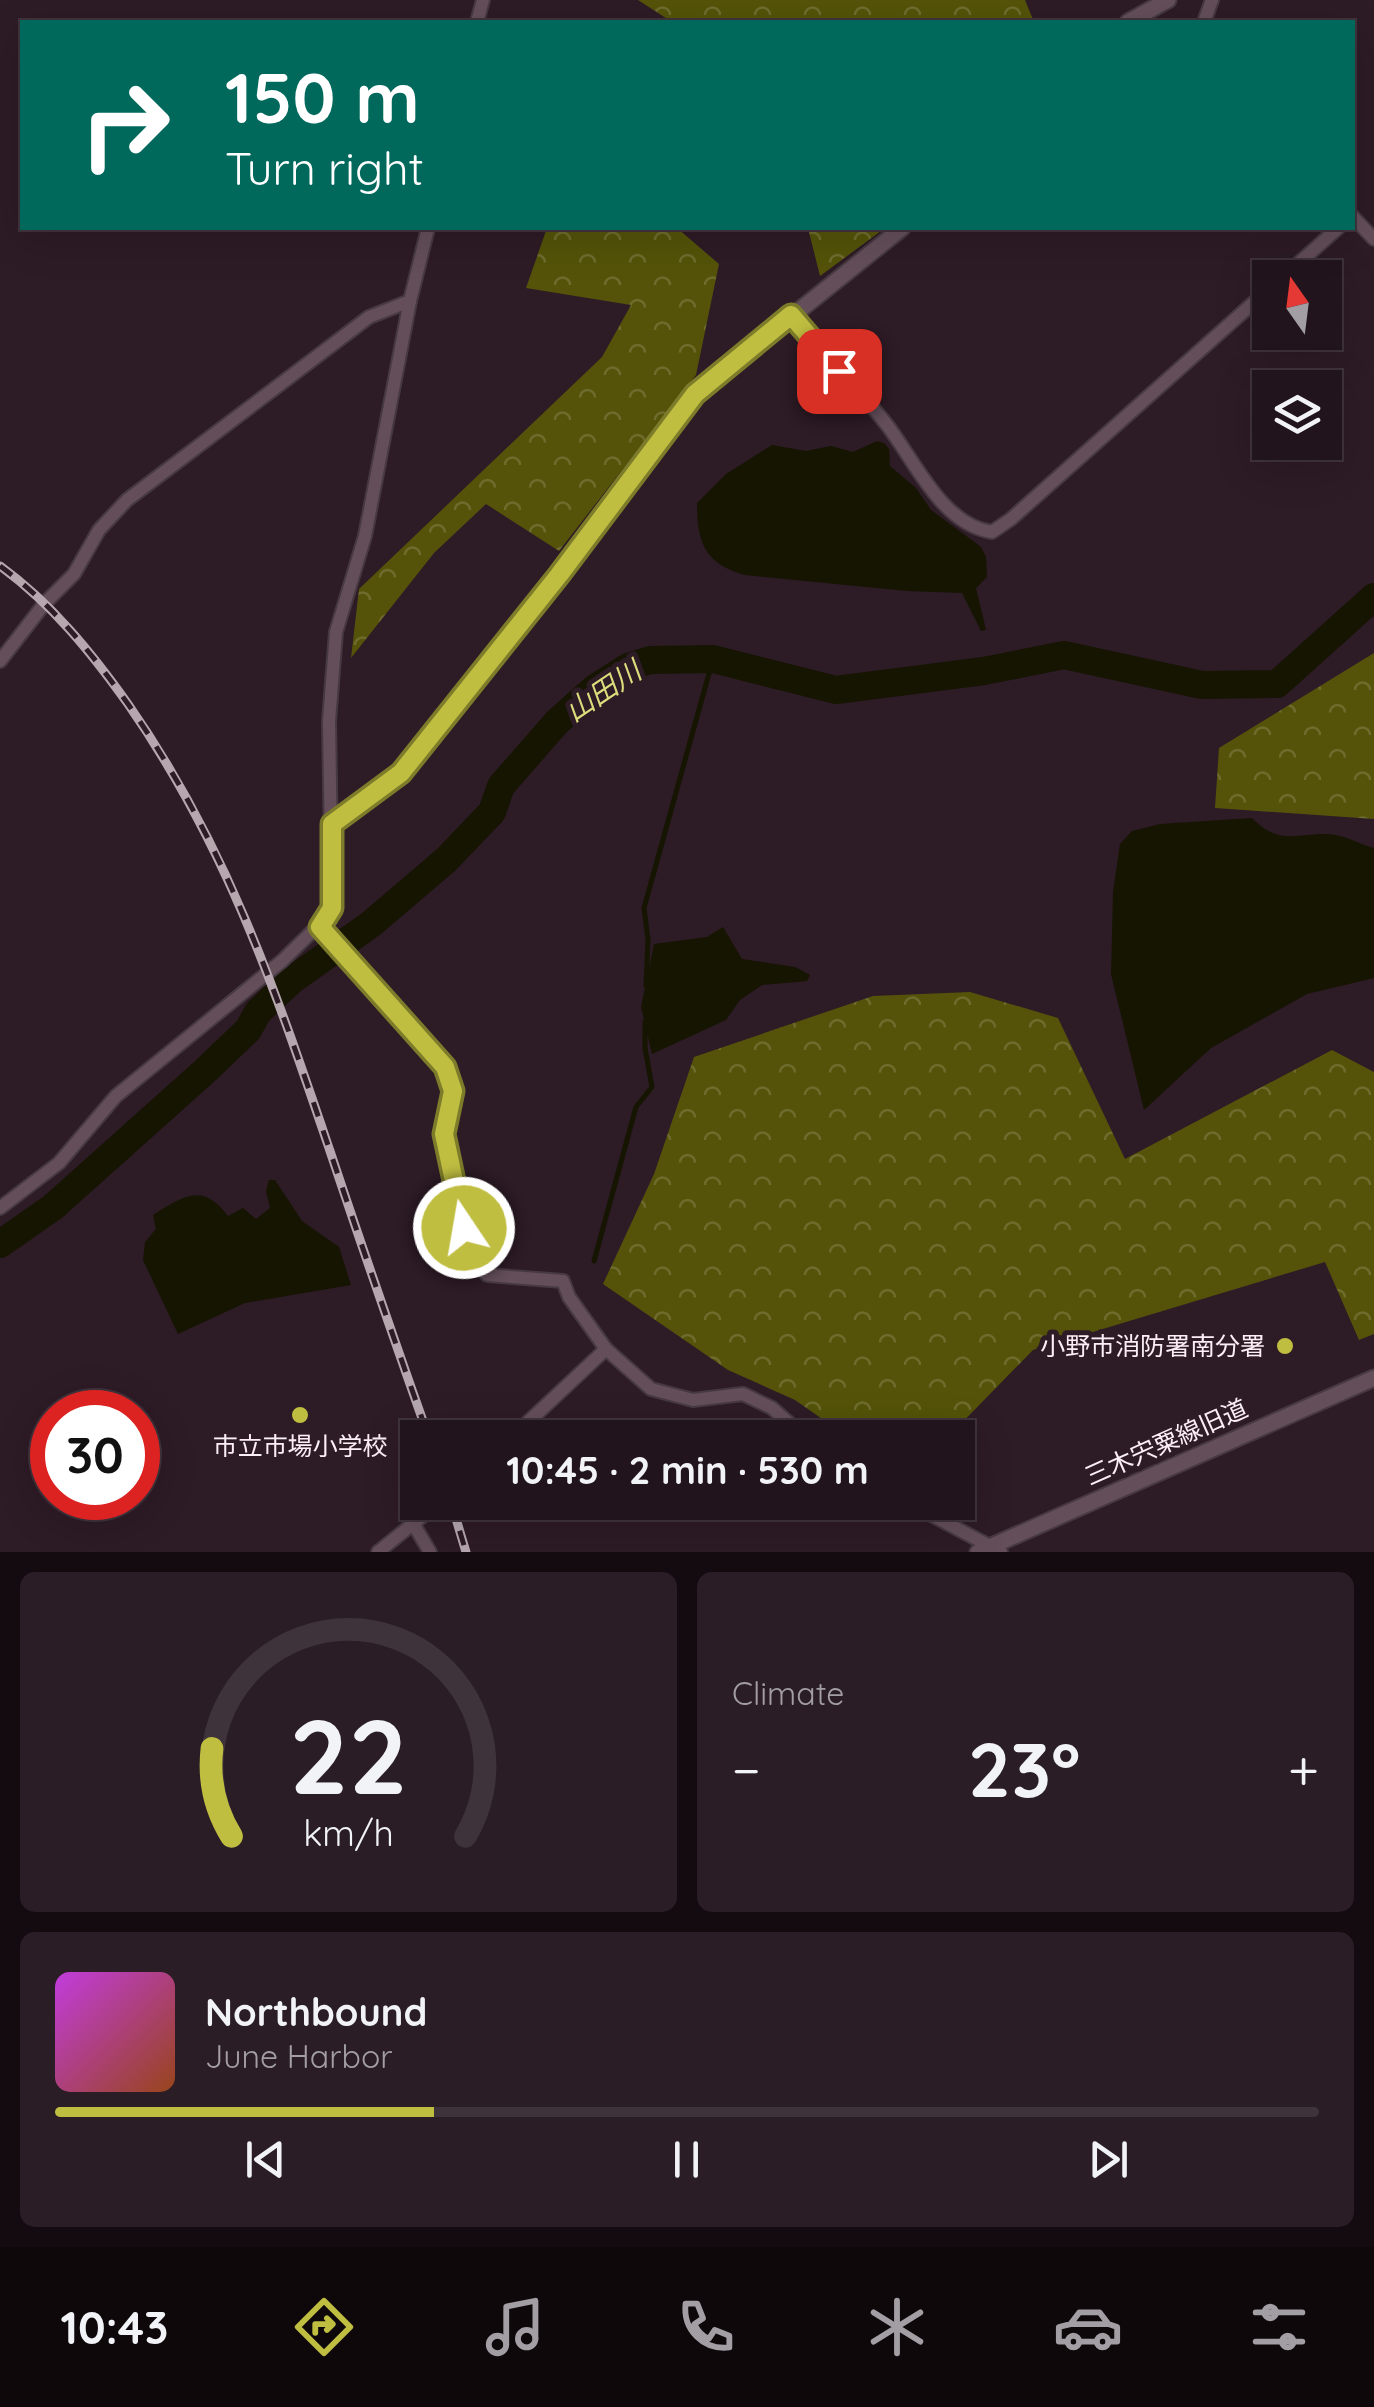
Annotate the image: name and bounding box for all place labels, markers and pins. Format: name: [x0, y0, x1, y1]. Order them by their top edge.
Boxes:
pin: [797, 329, 882, 414]
place label: 小野市消防署南分署: [1040, 1330, 1265, 1361]
marker: 小野市消防署南分署: [1274, 1335, 1296, 1357]
marker: 市立市場小学校: [289, 1404, 311, 1426]
place label: 市立市場小学校: [212, 1430, 388, 1461]

